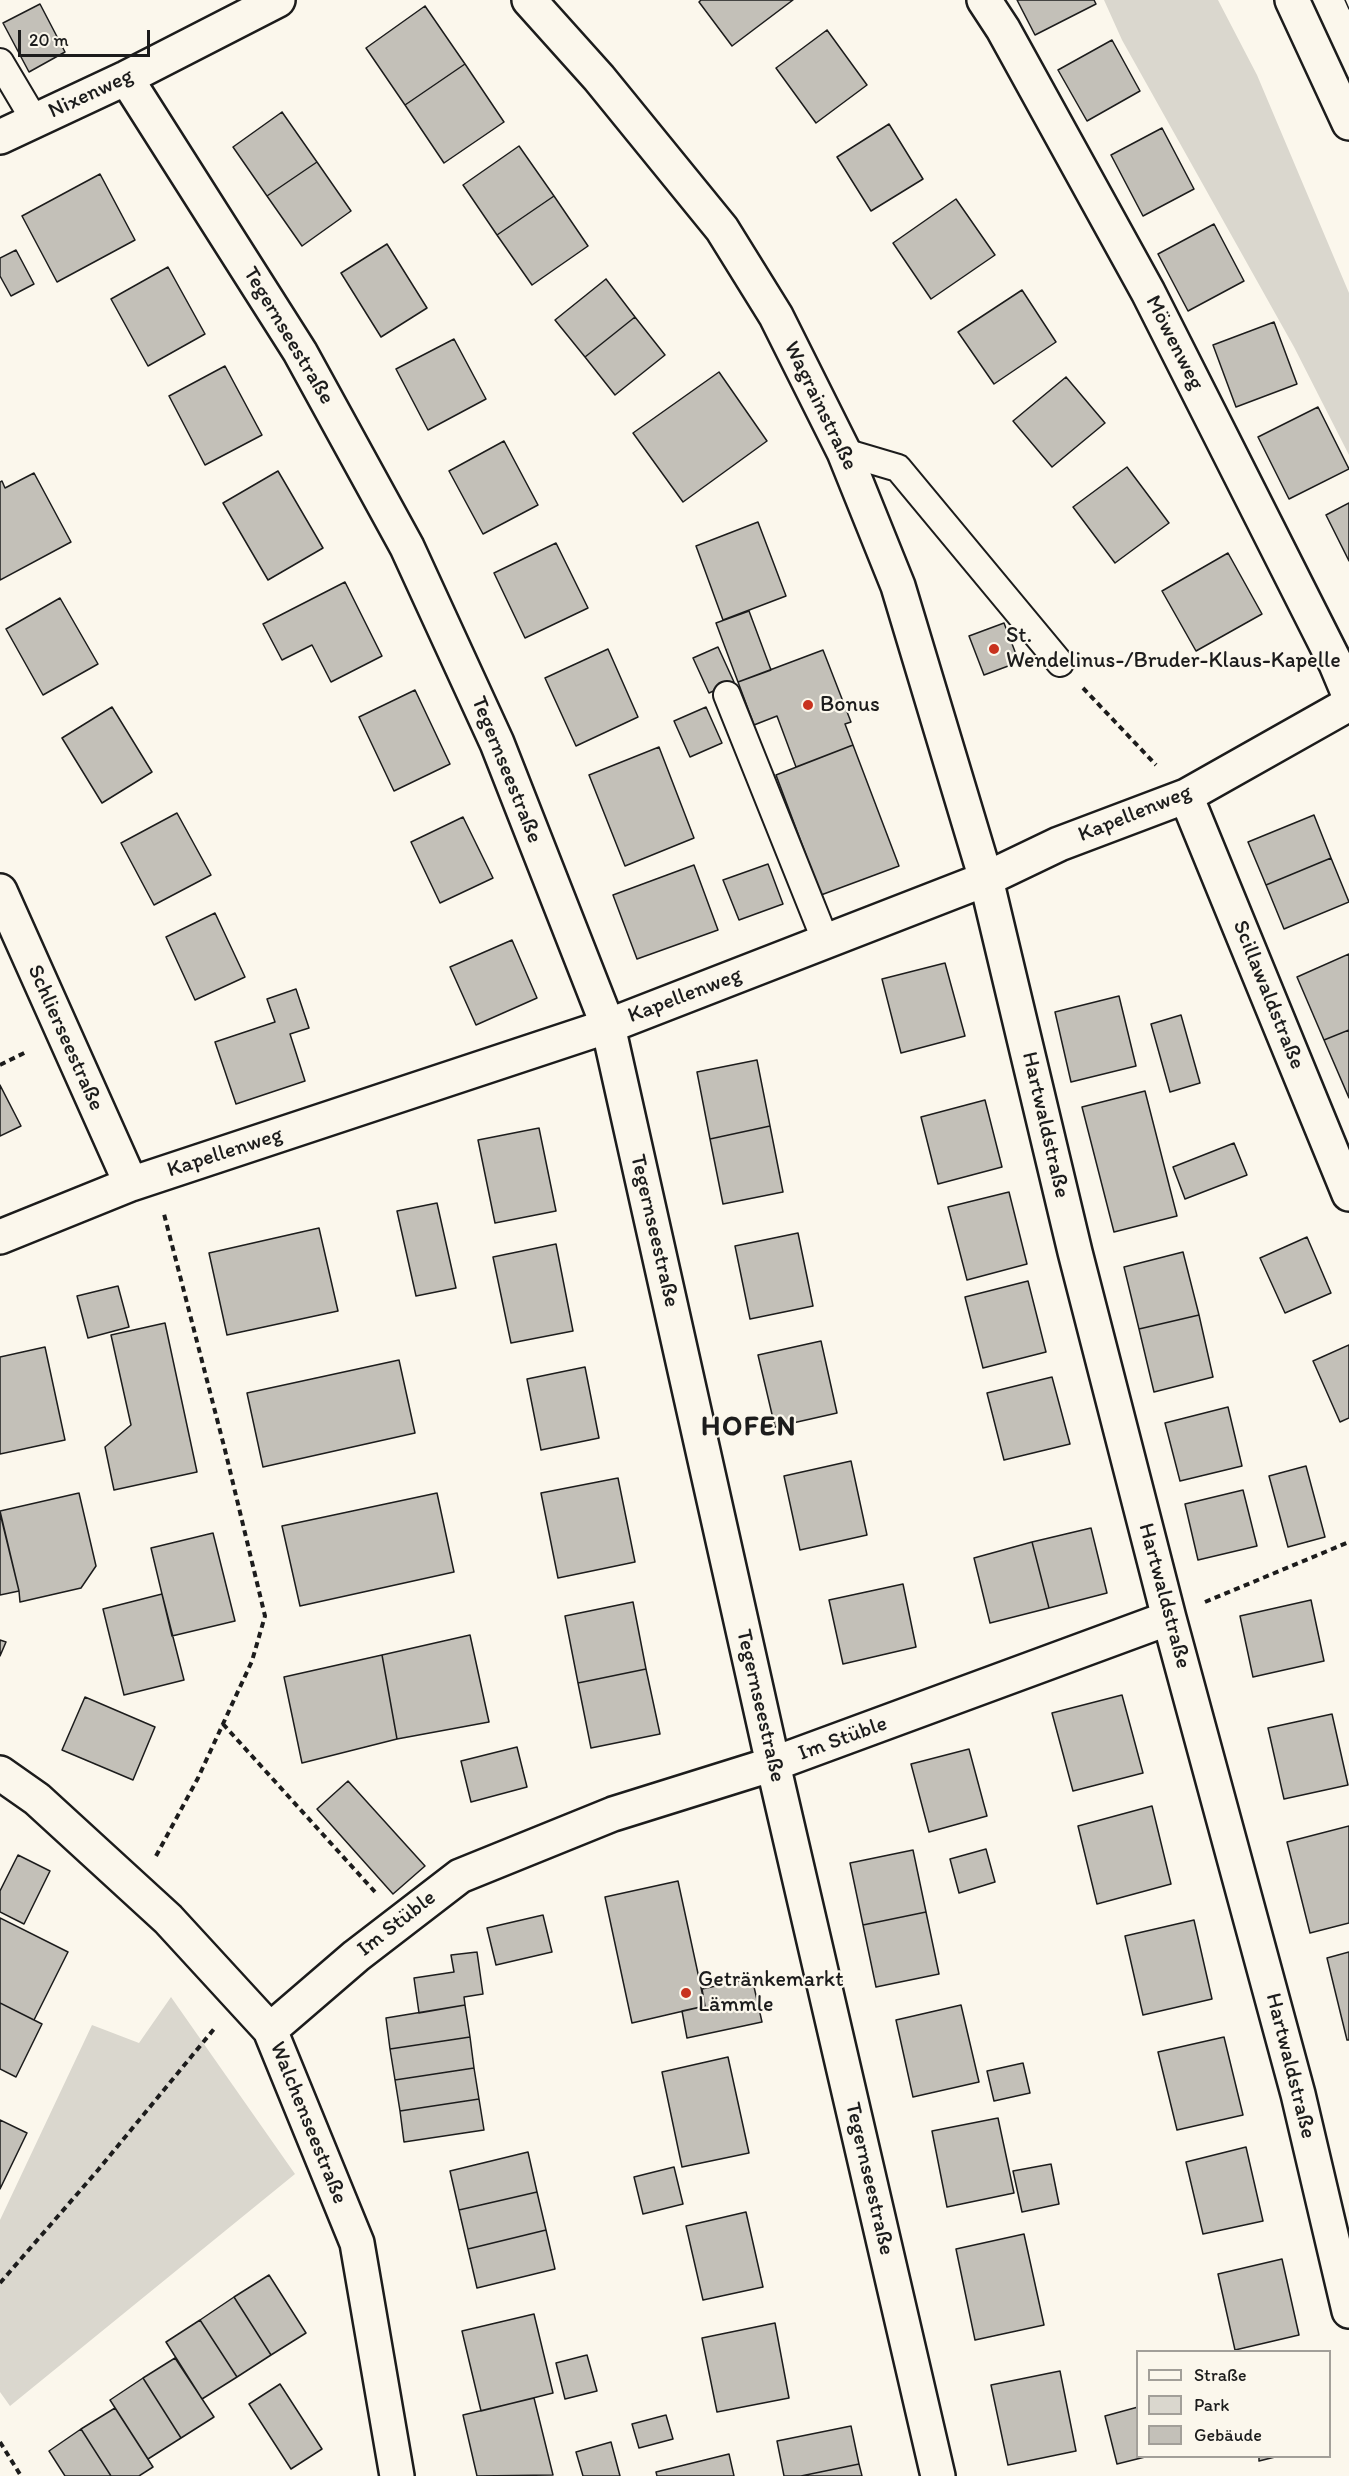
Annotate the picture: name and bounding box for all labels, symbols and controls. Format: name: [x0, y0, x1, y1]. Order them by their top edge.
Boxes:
scale bar: [21, 18, 153, 56]
text: 20 m: [29, 29, 69, 51]
street label: Nixenweg: [44, 63, 138, 125]
street label: Tegernseestraße: [237, 262, 339, 410]
street label: Möwenweg: [1139, 291, 1209, 395]
street label: Wagrainstraße: [777, 337, 863, 475]
place label: St. Wendelinus-/Bruder-Klaus-Kapelle: [1006, 623, 1341, 674]
marker: St. Wendelinus-/Bruder-Klaus-Kapelle: [987, 642, 1001, 656]
place label: Bonus: [820, 692, 880, 718]
street label: Tegernseestraße: [465, 693, 547, 847]
marker: Bonus: [801, 698, 815, 712]
street label: Kapellenweg: [1074, 779, 1196, 849]
street label: Scillawaldstraße: [1226, 917, 1310, 1073]
street label: Schlierseestraße: [21, 961, 109, 1115]
street label: Kapellenweg: [624, 962, 746, 1030]
street label: Hartwaldstraße: [1015, 1049, 1075, 1201]
street label: Kapellenweg: [164, 1122, 286, 1184]
street label: Tegernseestraße: [624, 1152, 684, 1310]
district label: HOFEN: [701, 1411, 797, 1445]
street label: Hartwaldstraße: [1132, 1520, 1196, 1672]
street label: Tegernseestraße: [730, 1627, 790, 1785]
street label: Im Stüble: [795, 1711, 891, 1767]
street label: Im Stüble: [352, 1885, 442, 1963]
place label: Getränkemarkt Lämmle: [698, 1967, 843, 2018]
marker: Getränkemarkt Lämmle: [679, 1986, 693, 2000]
street label: Hartwaldstraße: [1259, 1990, 1321, 2142]
street label: Walchenseestraße: [263, 2038, 353, 2208]
street label: Tegernseestraße: [839, 2100, 899, 2258]
legend: [1136, 2350, 1331, 2458]
text: Straße: [1194, 2364, 1247, 2386]
text: Park: [1194, 2394, 1229, 2416]
text: Gebäude: [1194, 2424, 1262, 2446]

